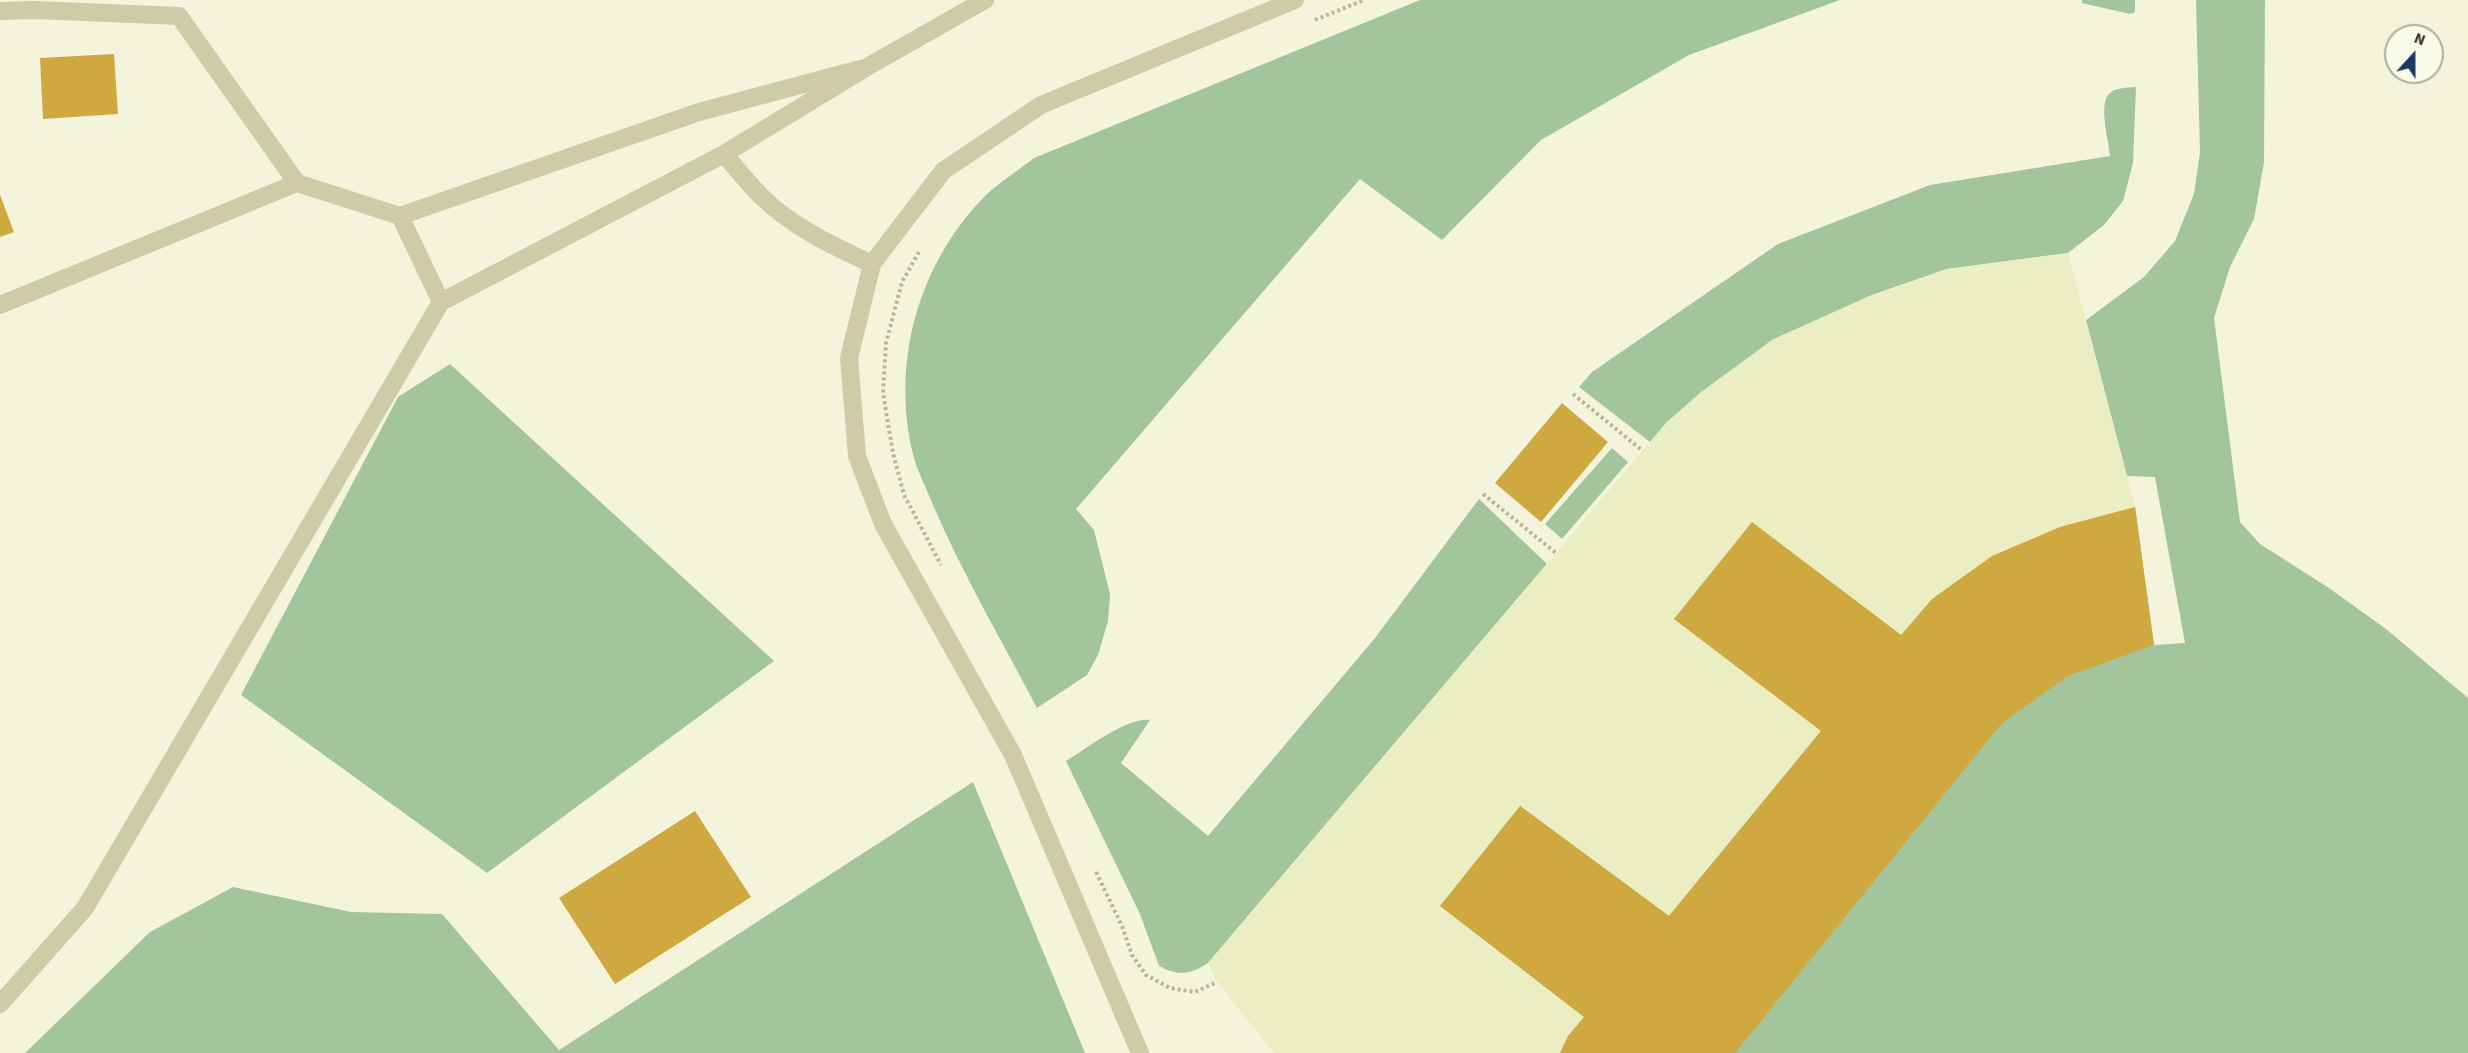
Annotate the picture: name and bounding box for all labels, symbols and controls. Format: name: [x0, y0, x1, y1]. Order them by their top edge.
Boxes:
north arrow: [2384, 24, 2444, 84]
text: N: [2411, 27, 2429, 51]

